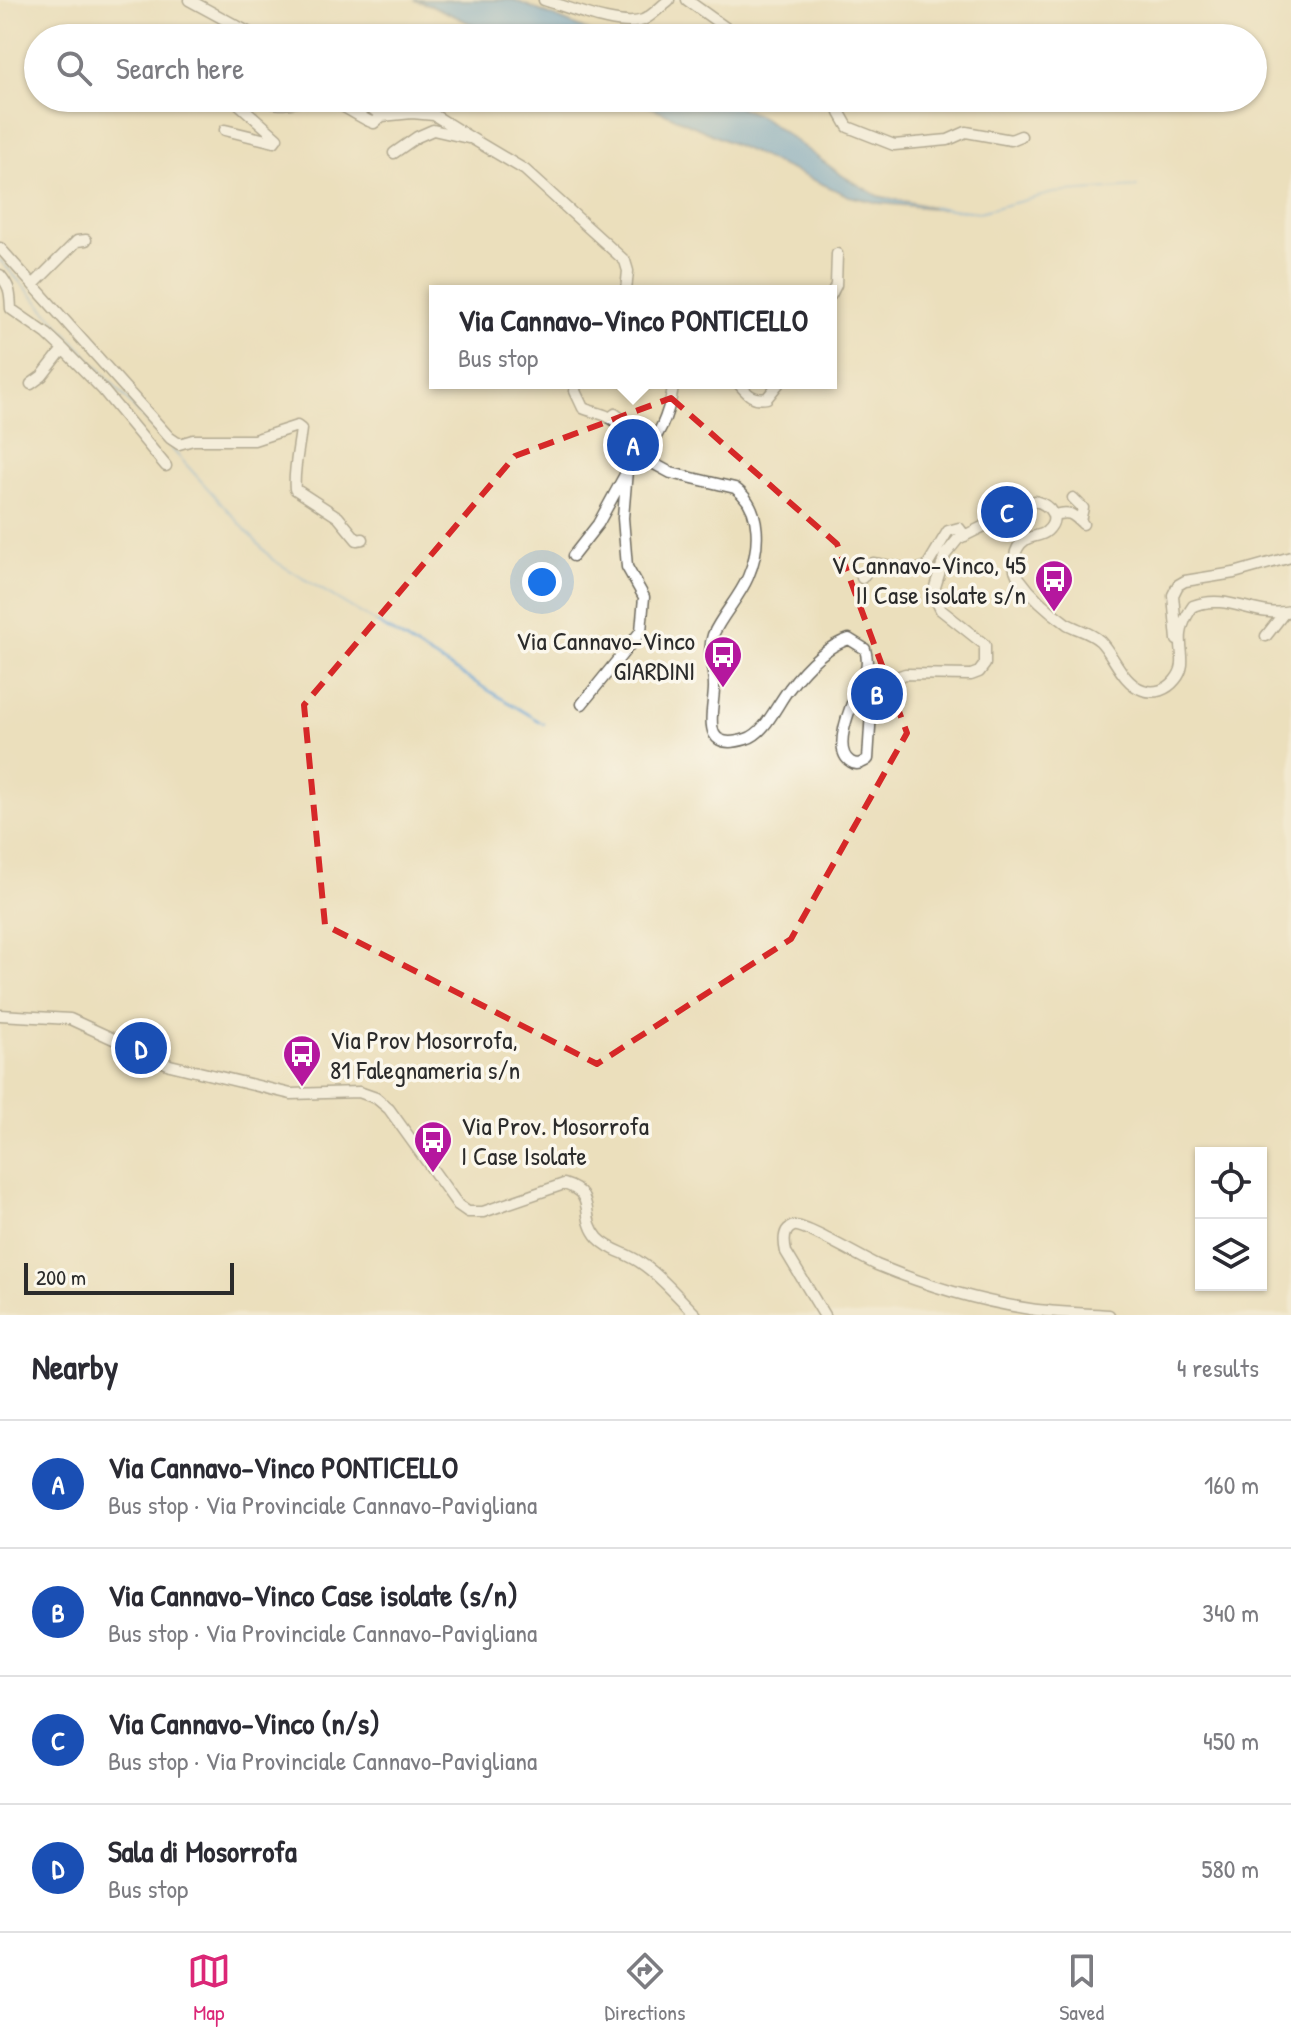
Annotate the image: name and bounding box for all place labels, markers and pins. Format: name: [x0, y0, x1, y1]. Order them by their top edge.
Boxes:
pin: A: [607, 415, 659, 475]
pin: C: [981, 482, 1033, 542]
place label: V Cannavo-Vinco, 45 II Case isolate s/n: [831, 547, 1026, 612]
bus stop icon: V Cannavo-Vinco, 45 II Case isolate s/n: [1033, 558, 1075, 613]
place label: Via Cannavo-Vinco GIARDINI: [516, 623, 695, 688]
bus stop icon: Via Cannavo-Vinco GIARDINI: [702, 634, 744, 689]
pin: B: [851, 664, 903, 724]
pin: D: [115, 1018, 167, 1078]
place label: Via Prov Mosorrofa, 81 Falegnameria s/n: [330, 1022, 520, 1087]
bus stop icon: Via Prov Mosorrofa, 81 Falegnameria s/n: [281, 1033, 323, 1088]
place label: Via Prov. Mosorrofa I Case Isolate: [461, 1108, 649, 1173]
bus stop icon: Via Prov. Mosorrofa I Case Isolate: [412, 1119, 454, 1174]

